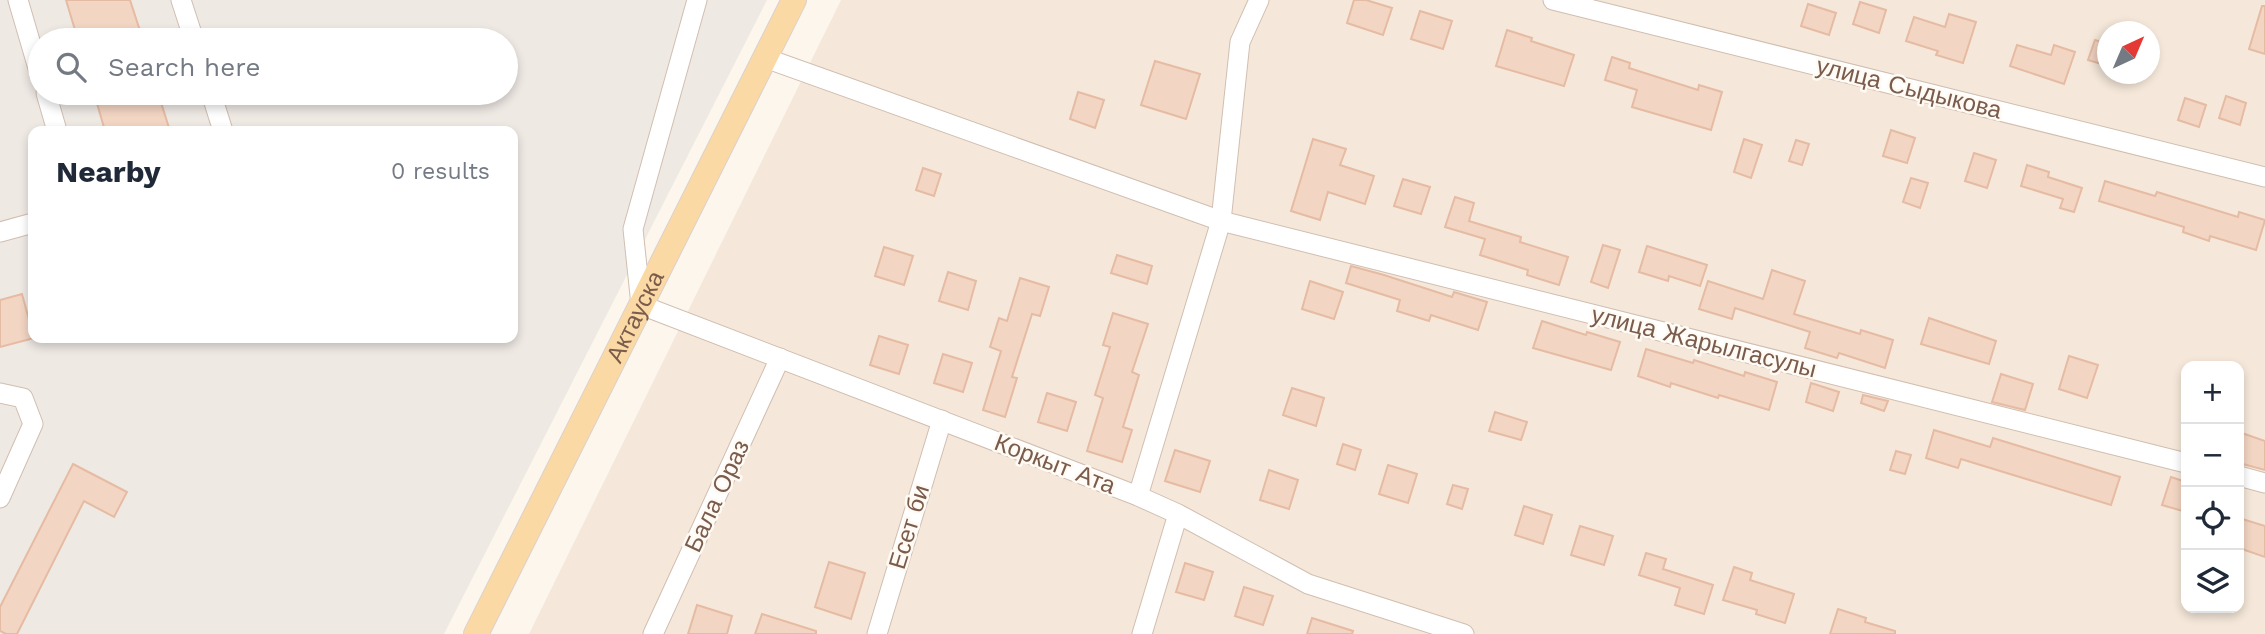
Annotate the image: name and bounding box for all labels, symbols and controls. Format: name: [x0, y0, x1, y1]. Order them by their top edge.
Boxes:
north arrow: [2097, 21, 2160, 84]
search box: [28, 28, 518, 105]
icon: search: [52, 48, 90, 86]
street label: улица Сыдыкова: [1813, 51, 2005, 125]
text: Search here: [108, 52, 260, 82]
text: Nearby: [56, 154, 161, 189]
text: 0 results: [391, 158, 490, 185]
street label: Актауска: [601, 266, 670, 367]
street label: улица Жарылгасулы: [1589, 300, 1819, 384]
map controls: [2181, 361, 2244, 613]
button: +: [2181, 361, 2244, 424]
button: −: [2181, 424, 2244, 487]
street label: Коркыт Ата: [991, 428, 1120, 500]
street label: Бала Ораз: [679, 435, 755, 557]
street label: Есет би: [883, 481, 935, 573]
button: locate: [2181, 487, 2244, 550]
button: layers: [2181, 550, 2244, 613]

